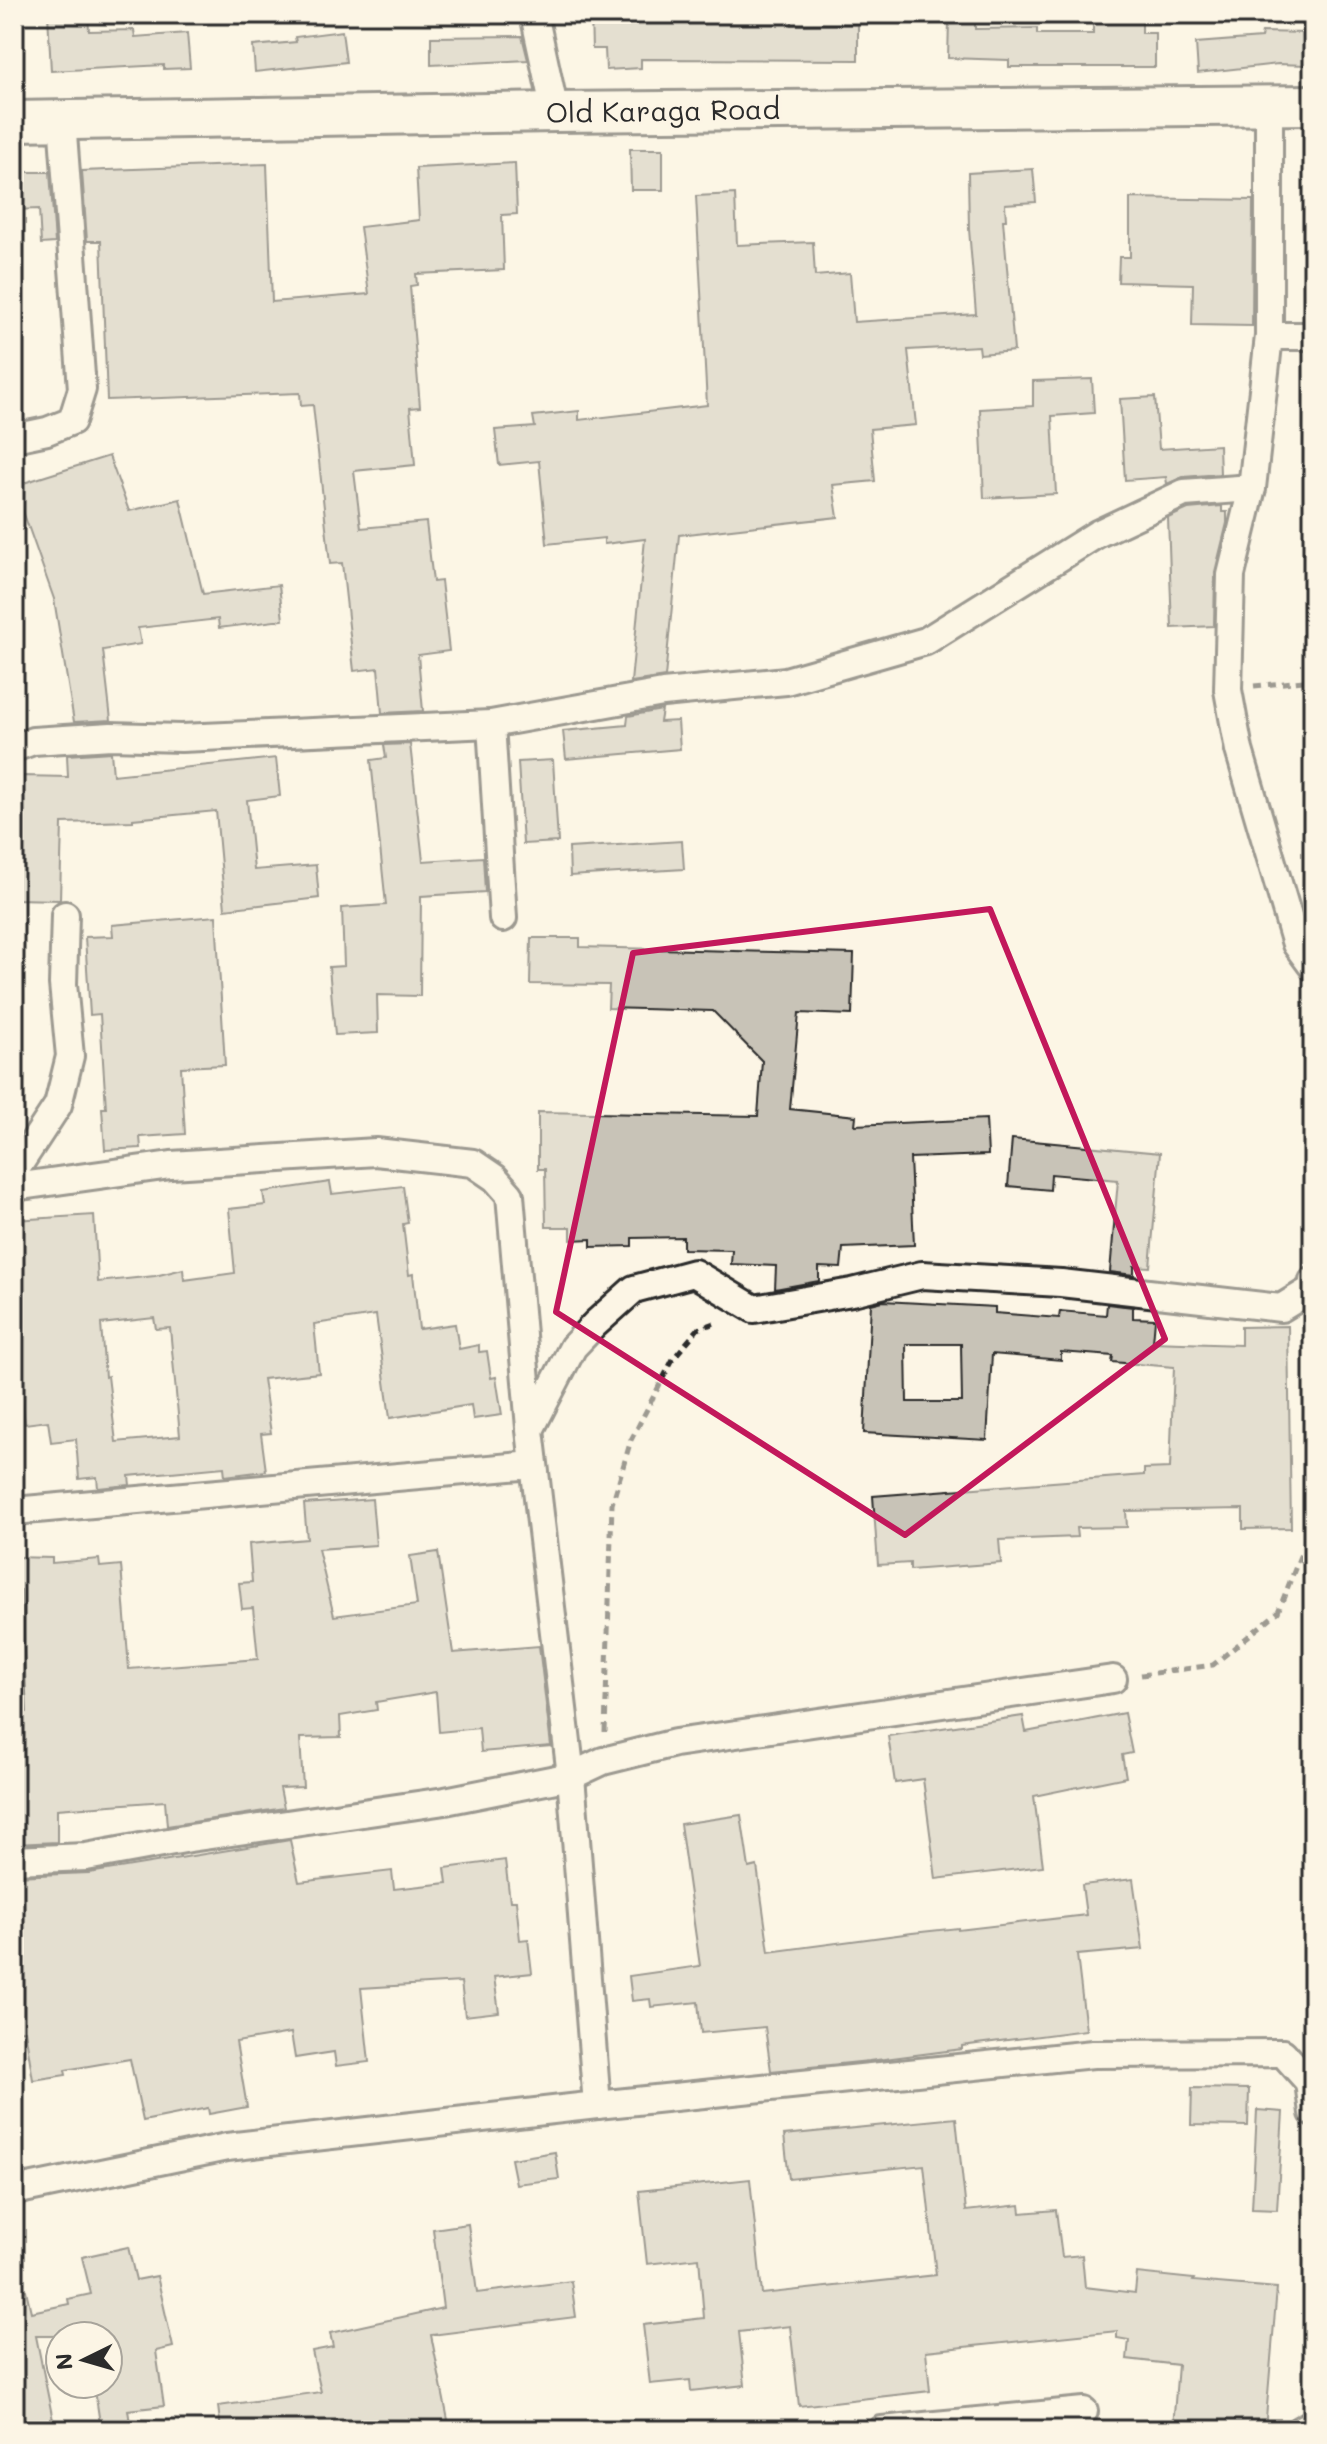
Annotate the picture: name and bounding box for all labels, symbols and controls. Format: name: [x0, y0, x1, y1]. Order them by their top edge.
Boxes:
street label: Old Karaga Road: [546, 90, 780, 130]
north arrow: [44, 2320, 124, 2400]
text: N: [48, 2352, 79, 2371]

